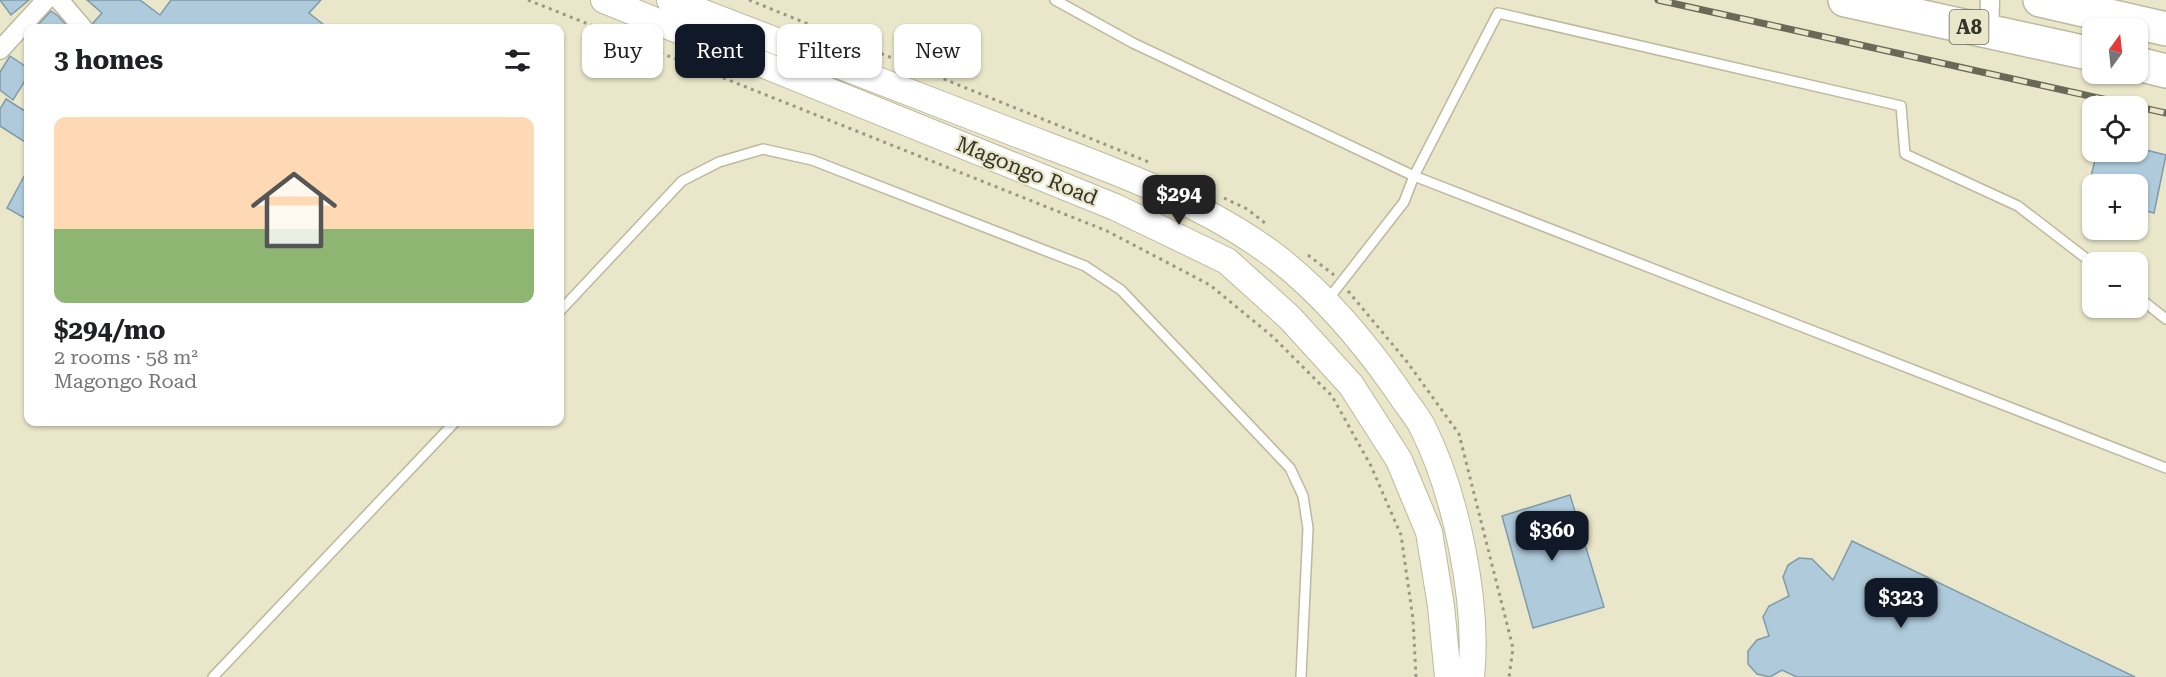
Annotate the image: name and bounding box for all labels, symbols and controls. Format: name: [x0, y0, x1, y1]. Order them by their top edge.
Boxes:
road number: A8: [1950, 10, 1988, 44]
north arrow: [2082, 18, 2148, 84]
map controls: [2082, 18, 2148, 318]
chip: Buy: [582, 24, 663, 78]
chip: Rent: [675, 24, 765, 78]
chip: Filters: [777, 24, 882, 78]
chip: New: [894, 24, 981, 78]
icon: filters: [501, 44, 534, 77]
text: 3 homes: [54, 45, 163, 75]
button: locate: [2082, 96, 2148, 162]
street label: Magongo Road: [953, 132, 1102, 210]
icon: home: [240, 156, 348, 264]
button: +: [2082, 174, 2148, 240]
pin: $294: [1143, 175, 1215, 226]
text: $294: [1157, 182, 1201, 206]
button: −: [2082, 252, 2148, 318]
text: $294/mo: [54, 315, 166, 345]
text: 2 rooms · 58 m²: [54, 345, 198, 369]
text: Magongo Road: [54, 369, 197, 393]
pin: $360: [1516, 511, 1588, 562]
text: $360: [1530, 518, 1574, 542]
pin: $323: [1865, 578, 1937, 629]
text: $323: [1879, 585, 1923, 609]

